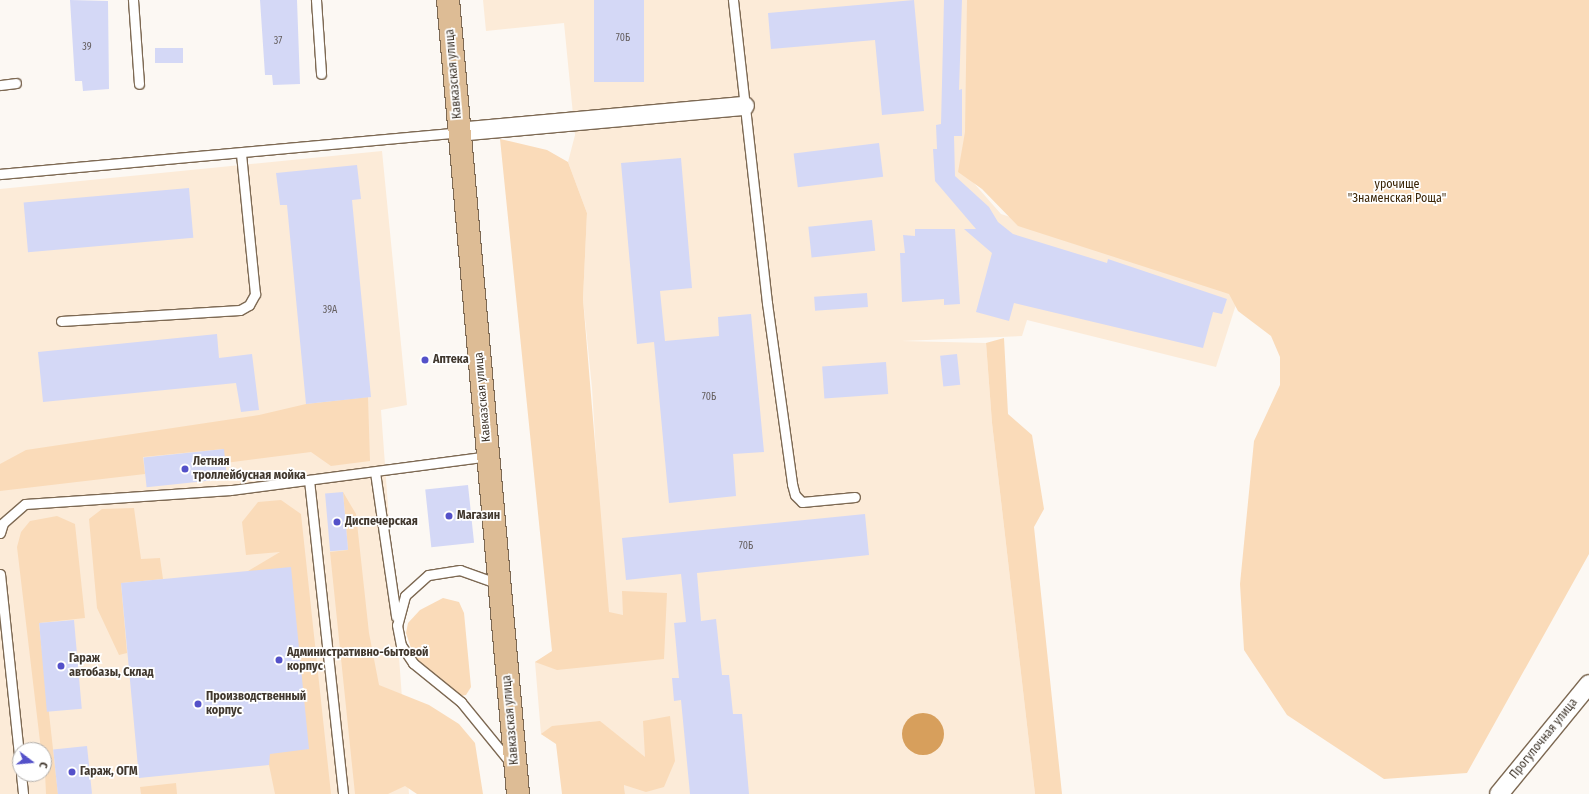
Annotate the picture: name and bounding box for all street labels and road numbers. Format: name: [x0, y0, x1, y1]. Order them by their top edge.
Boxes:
street label: Кавказская улица: [443, 28, 465, 120]
street label: Кавказская улица: [472, 351, 494, 443]
street label: Кавказская улица: [500, 674, 522, 766]
street label: Прогулочная улица: [1507, 696, 1581, 782]

